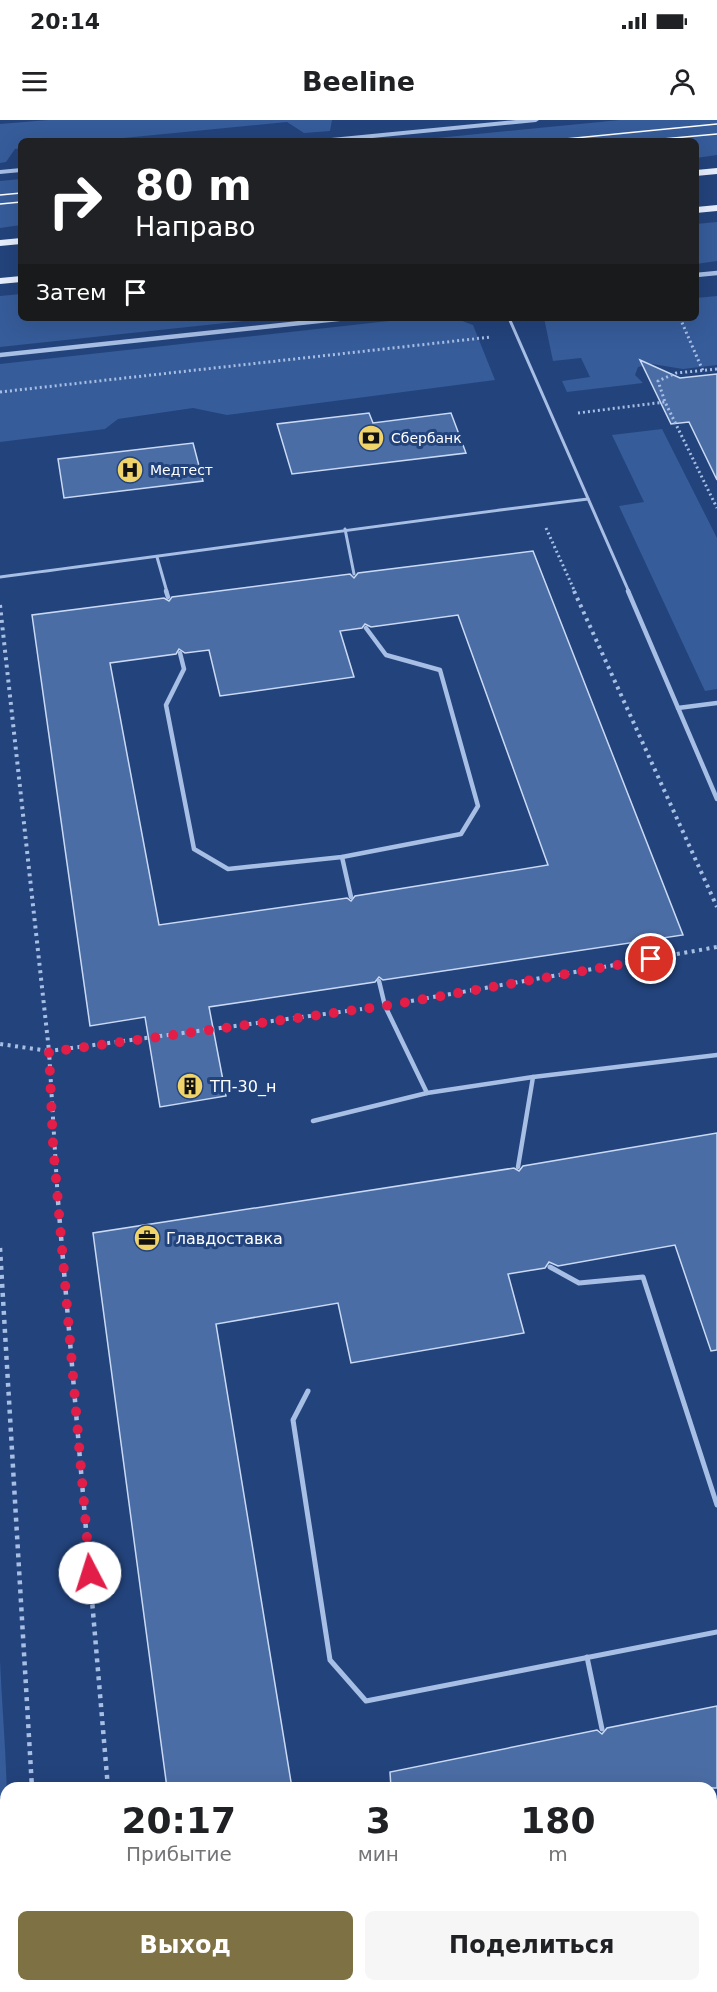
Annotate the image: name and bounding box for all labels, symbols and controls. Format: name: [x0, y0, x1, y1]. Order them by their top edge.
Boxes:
text: 20:14: [30, 9, 100, 34]
icon: menu: [18, 65, 51, 98]
icon: person: [666, 65, 699, 98]
text: Beeline: [302, 66, 415, 97]
text: 80 m: [135, 161, 252, 210]
icon: right: [36, 162, 114, 240]
text: Направо: [135, 211, 256, 242]
icon: arrive: [119, 276, 152, 309]
text: Затем: [36, 280, 107, 305]
bank icon: Сбербанк: [356, 423, 386, 453]
place label: Сбербанк: [391, 430, 462, 446]
hospital icon: Медтест: [115, 455, 145, 485]
place label: Медтест: [150, 462, 213, 478]
pin: [625, 933, 676, 984]
icon: arrive: [634, 942, 667, 975]
building icon: ТП-30_н: [175, 1071, 205, 1101]
place label: ТП-30_н: [209, 1077, 276, 1097]
office icon: Главдоставка: [132, 1223, 162, 1253]
place label: Главдоставка: [166, 1229, 283, 1248]
position arrow: [58, 1541, 122, 1605]
text: 20:17: [122, 1800, 236, 1841]
text: 3: [366, 1800, 391, 1841]
text: 180: [520, 1800, 595, 1841]
text: Прибытие: [126, 1842, 232, 1866]
text: мин: [358, 1842, 399, 1866]
text: m: [548, 1842, 568, 1866]
button: Выход: [18, 1911, 353, 1980]
button: Поделиться: [365, 1911, 699, 1980]

